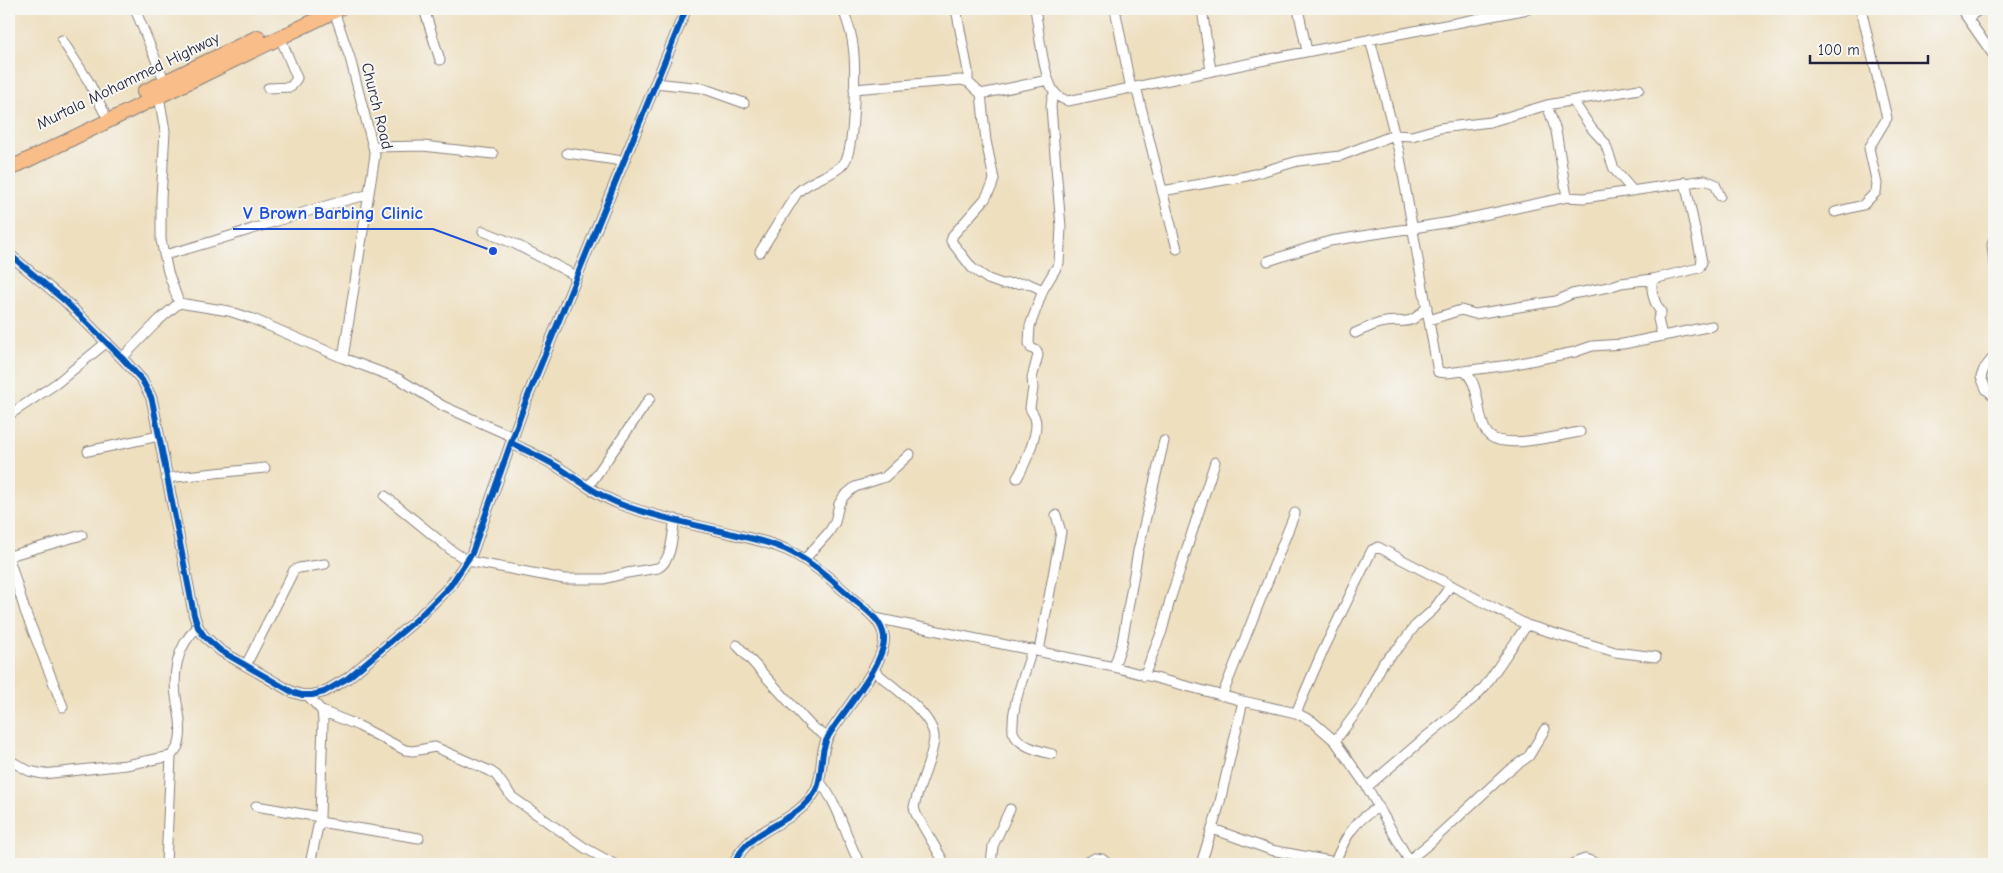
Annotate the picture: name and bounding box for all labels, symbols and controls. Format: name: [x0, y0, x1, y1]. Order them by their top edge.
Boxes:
street label: Murtala Mohammed Highway: [34, 28, 223, 133]
scale bar: [1810, 32, 1928, 64]
text: 100 m: [1818, 41, 1860, 59]
street label: Church Road: [358, 61, 396, 151]
callout: V Brown Barbing Clinic: [233, 196, 433, 229]
text: V Brown Barbing Clinic: [243, 203, 424, 224]

